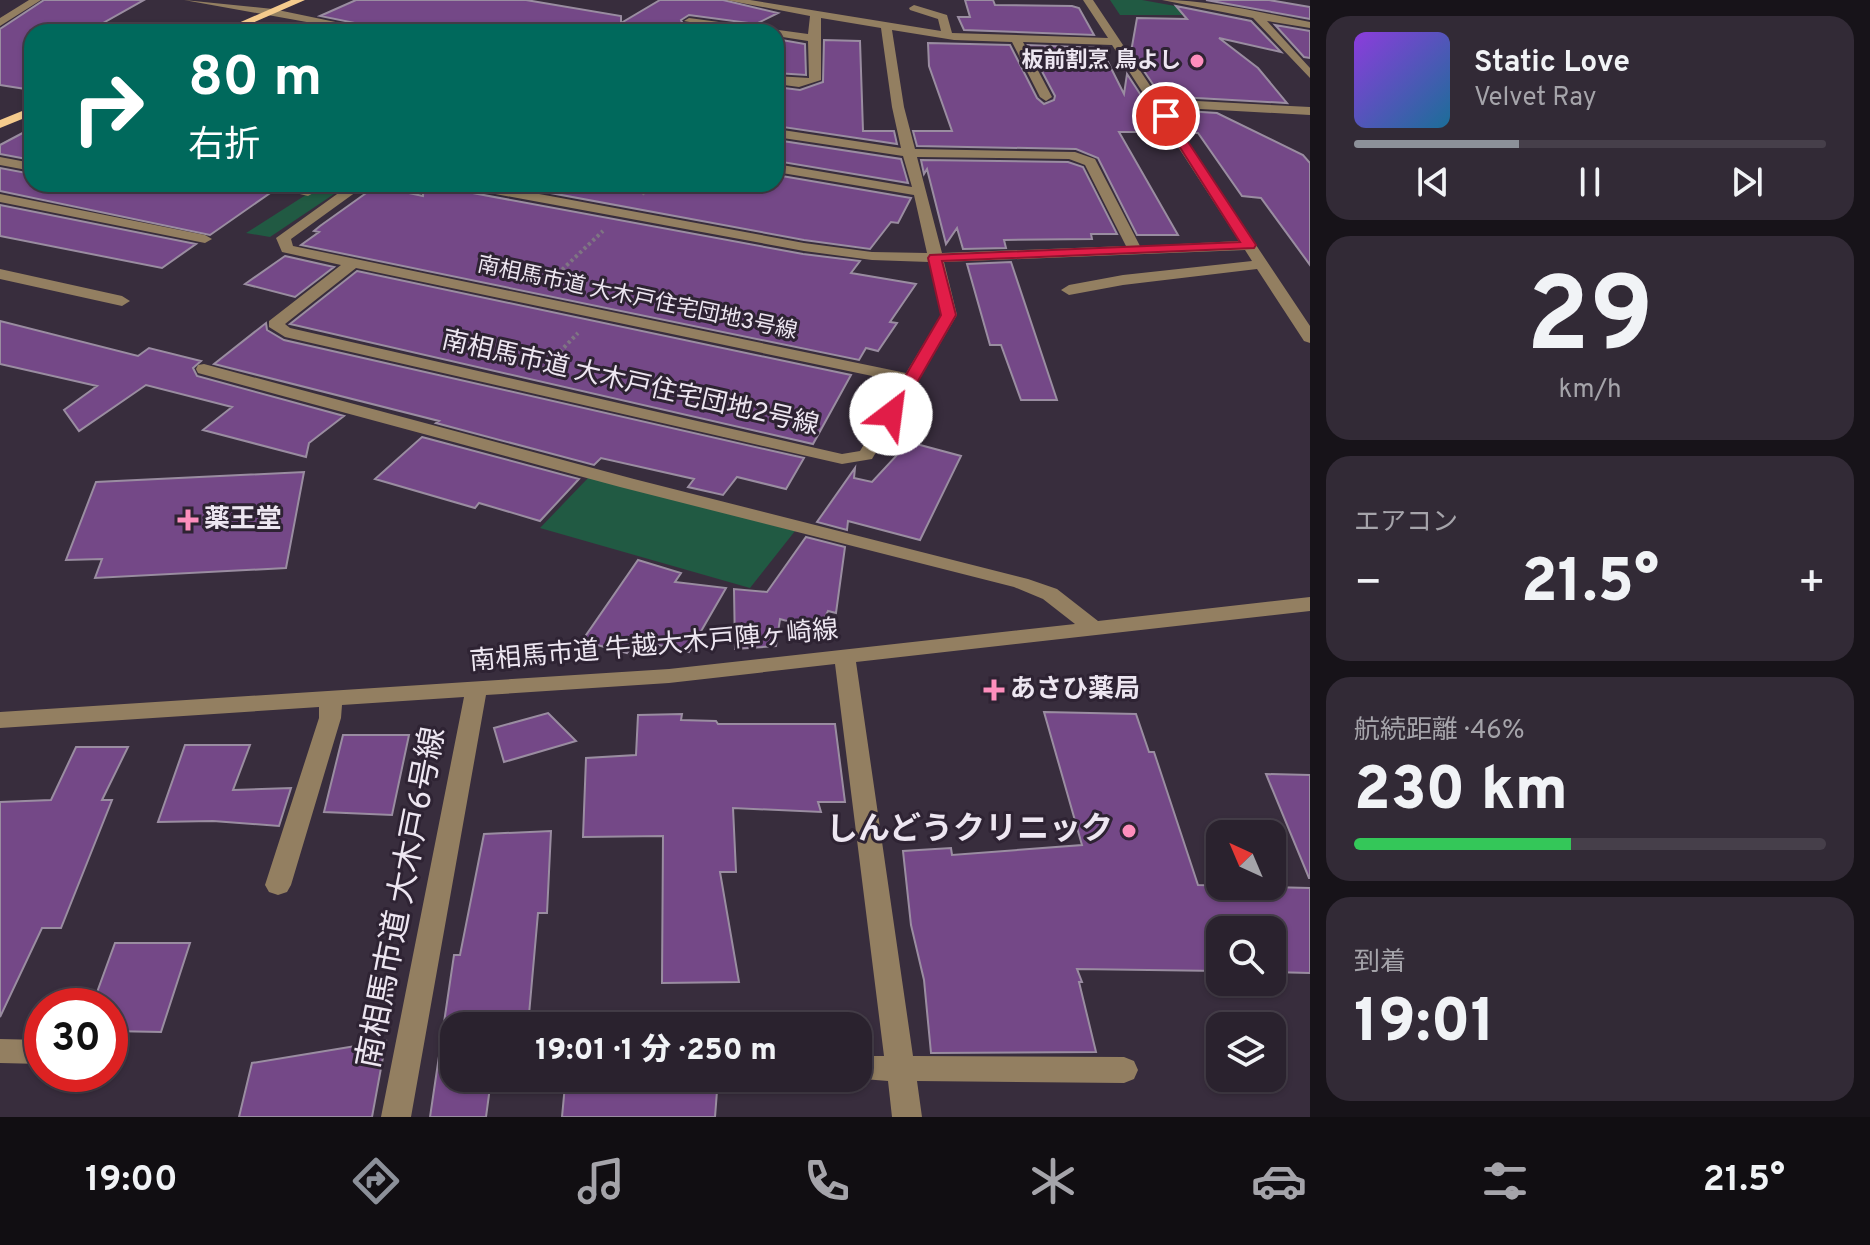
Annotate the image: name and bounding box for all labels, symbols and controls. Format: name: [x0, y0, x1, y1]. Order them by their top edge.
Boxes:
text: 80 m: [188, 45, 322, 115]
text: Static Love: [1474, 45, 1630, 82]
place label: 板前割烹 鳥よし: [1021, 48, 1181, 75]
marker: 板前割烹 鳥よし: [1188, 52, 1206, 70]
icon: right: [56, 56, 160, 160]
pin: [1132, 82, 1200, 150]
text: Velvet Ray: [1474, 82, 1597, 115]
icon: arrive: [1144, 94, 1188, 138]
text: 右折: [188, 124, 260, 170]
icon: previous: [1411, 160, 1455, 204]
icon: pause: [1568, 160, 1612, 204]
icon: next: [1725, 160, 1769, 204]
street label: 南相馬市道 大木戸住宅団地3号線: [475, 252, 799, 346]
text: 29: [1526, 256, 1654, 388]
street label: 南相馬市道 大木戸住宅団地2号線: [438, 325, 822, 443]
position arrow: [849, 372, 933, 456]
text: km/h: [1558, 374, 1622, 407]
place label: 薬王堂: [204, 504, 282, 537]
text: エアコン: [1354, 507, 1458, 540]
marker: 薬王堂: [179, 511, 197, 529]
text: 21.5°: [1521, 547, 1659, 623]
text: −: [1354, 557, 1382, 613]
text: +: [1798, 557, 1826, 613]
street label: 南相馬市道 牛越大木戸陣ヶ崎線: [468, 614, 840, 680]
place label: あさひ薬局: [1010, 674, 1140, 707]
marker: あさひ薬局: [985, 681, 1003, 699]
text: 航続距離 · 46%: [1354, 715, 1525, 748]
street label: 南相馬市道 大木戸6号線: [350, 724, 456, 1072]
text: 230 km: [1354, 755, 1568, 831]
place label: しんどうクリニック: [826, 811, 1113, 851]
north arrow: [1206, 820, 1286, 900]
map controls: [1206, 820, 1286, 1092]
marker: しんどうクリニック: [1120, 822, 1138, 840]
button: search: [1206, 916, 1286, 996]
text: 到着: [1354, 947, 1406, 980]
text: 19:01: [1354, 987, 1495, 1063]
speed limit sign: 30: [24, 988, 128, 1092]
button: layers: [1206, 1012, 1286, 1092]
text: 19:01 · 1 分 · 250 m: [535, 1033, 777, 1070]
icon: directions: [348, 1153, 404, 1209]
icon: music: [573, 1153, 629, 1209]
icon: phone: [799, 1153, 855, 1209]
icon: climate: [1025, 1153, 1081, 1209]
icon: car: [1251, 1153, 1307, 1209]
icon: filters: [1477, 1153, 1533, 1209]
text: 19:00: [85, 1158, 178, 1204]
text: 21.5°: [1703, 1158, 1785, 1204]

